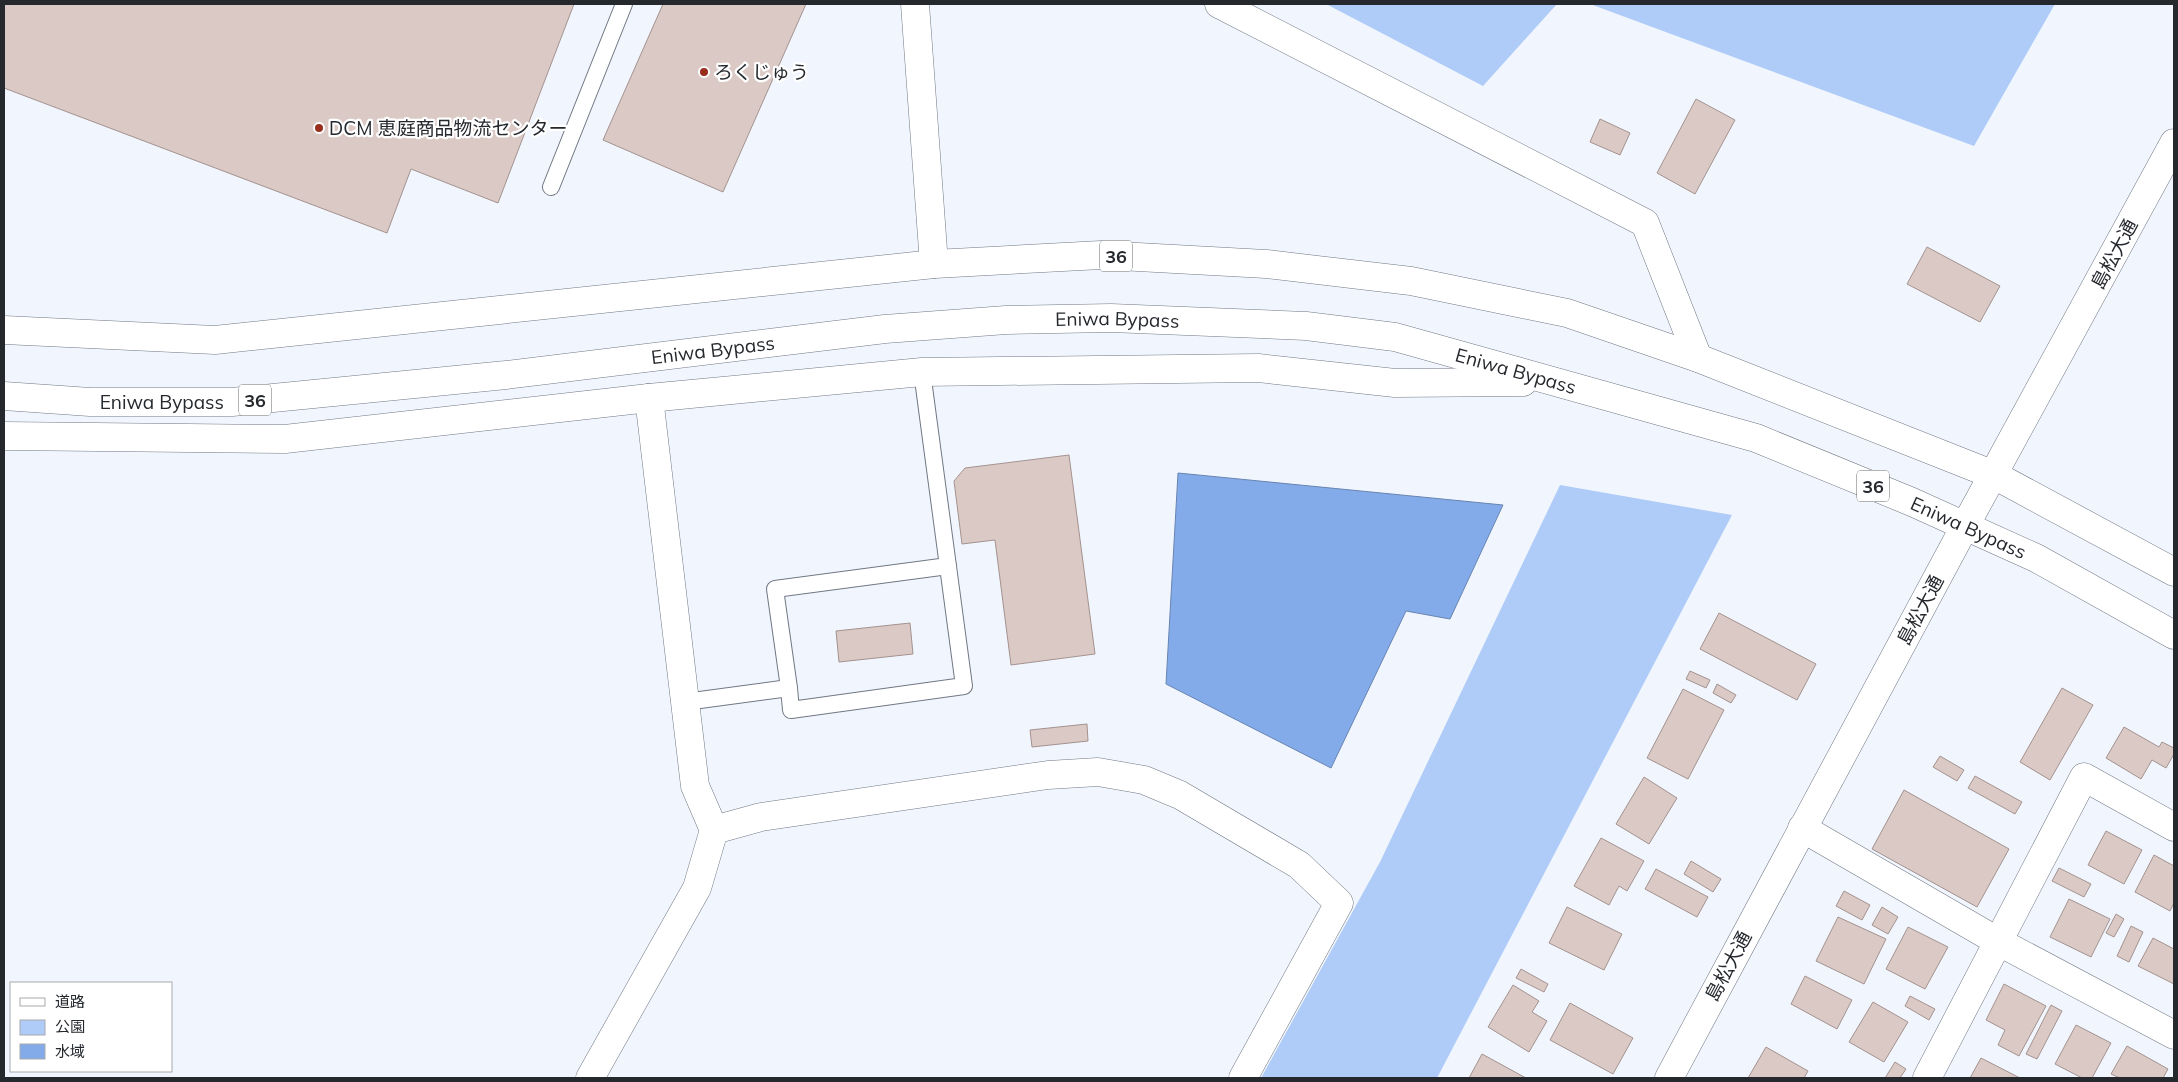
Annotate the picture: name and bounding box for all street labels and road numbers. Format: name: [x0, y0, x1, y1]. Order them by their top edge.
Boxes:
street label: 島松大通: [2086, 215, 2142, 293]
road number: 36: [1100, 240, 1132, 272]
street label: Eniwa Bypass: [1055, 306, 1180, 333]
street label: Eniwa Bypass: [650, 330, 776, 369]
street label: Eniwa Bypass: [1453, 343, 1579, 399]
road number: 36: [239, 384, 271, 416]
street label: Eniwa Bypass: [100, 390, 224, 414]
road number: 36: [1857, 471, 1889, 502]
street label: Eniwa Bypass: [1907, 491, 2030, 564]
street label: 島松大通: [1892, 571, 1948, 649]
street label: 島松大通: [1700, 927, 1756, 1005]

